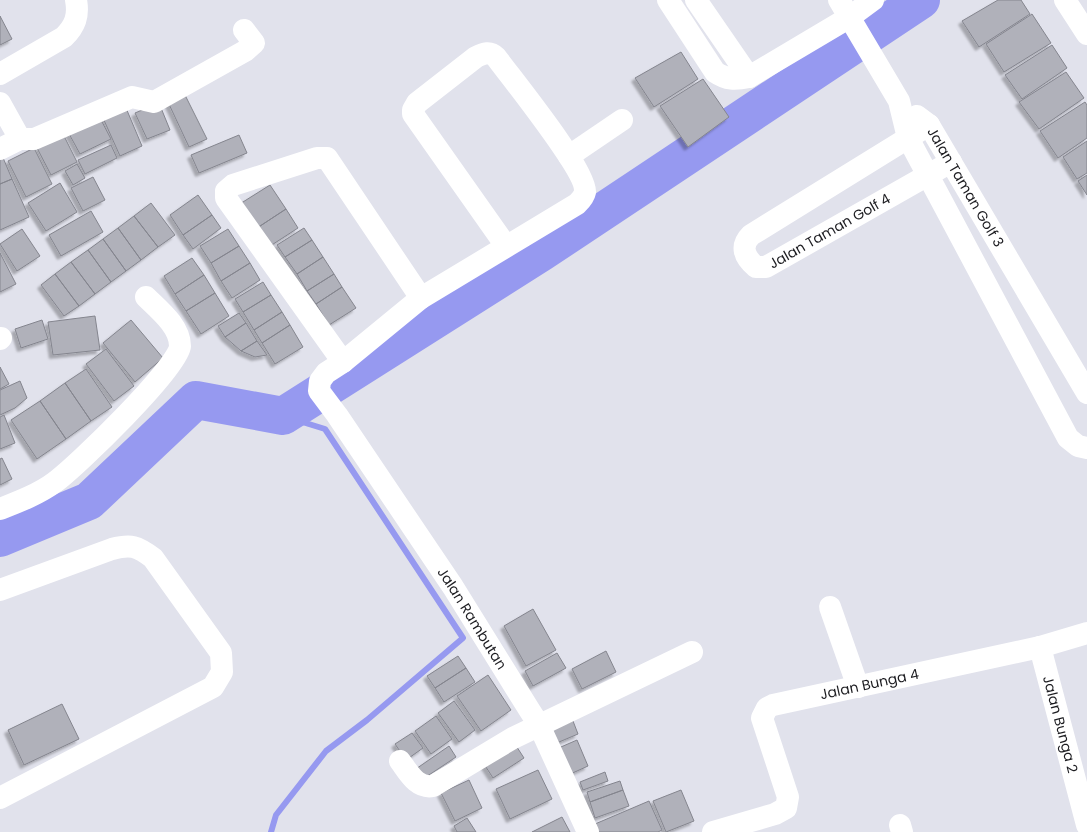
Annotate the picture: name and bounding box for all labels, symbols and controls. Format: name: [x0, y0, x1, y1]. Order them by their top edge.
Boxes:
street label: Jalan Taman Golf 3: [922, 123, 1009, 251]
street label: Jalan Taman Golf 4: [765, 188, 894, 273]
street label: Jalan Rambutan: [433, 563, 512, 673]
street label: Jalan Bunga 4: [818, 664, 921, 704]
street label: Jalan Bunga 2: [1038, 674, 1083, 775]

